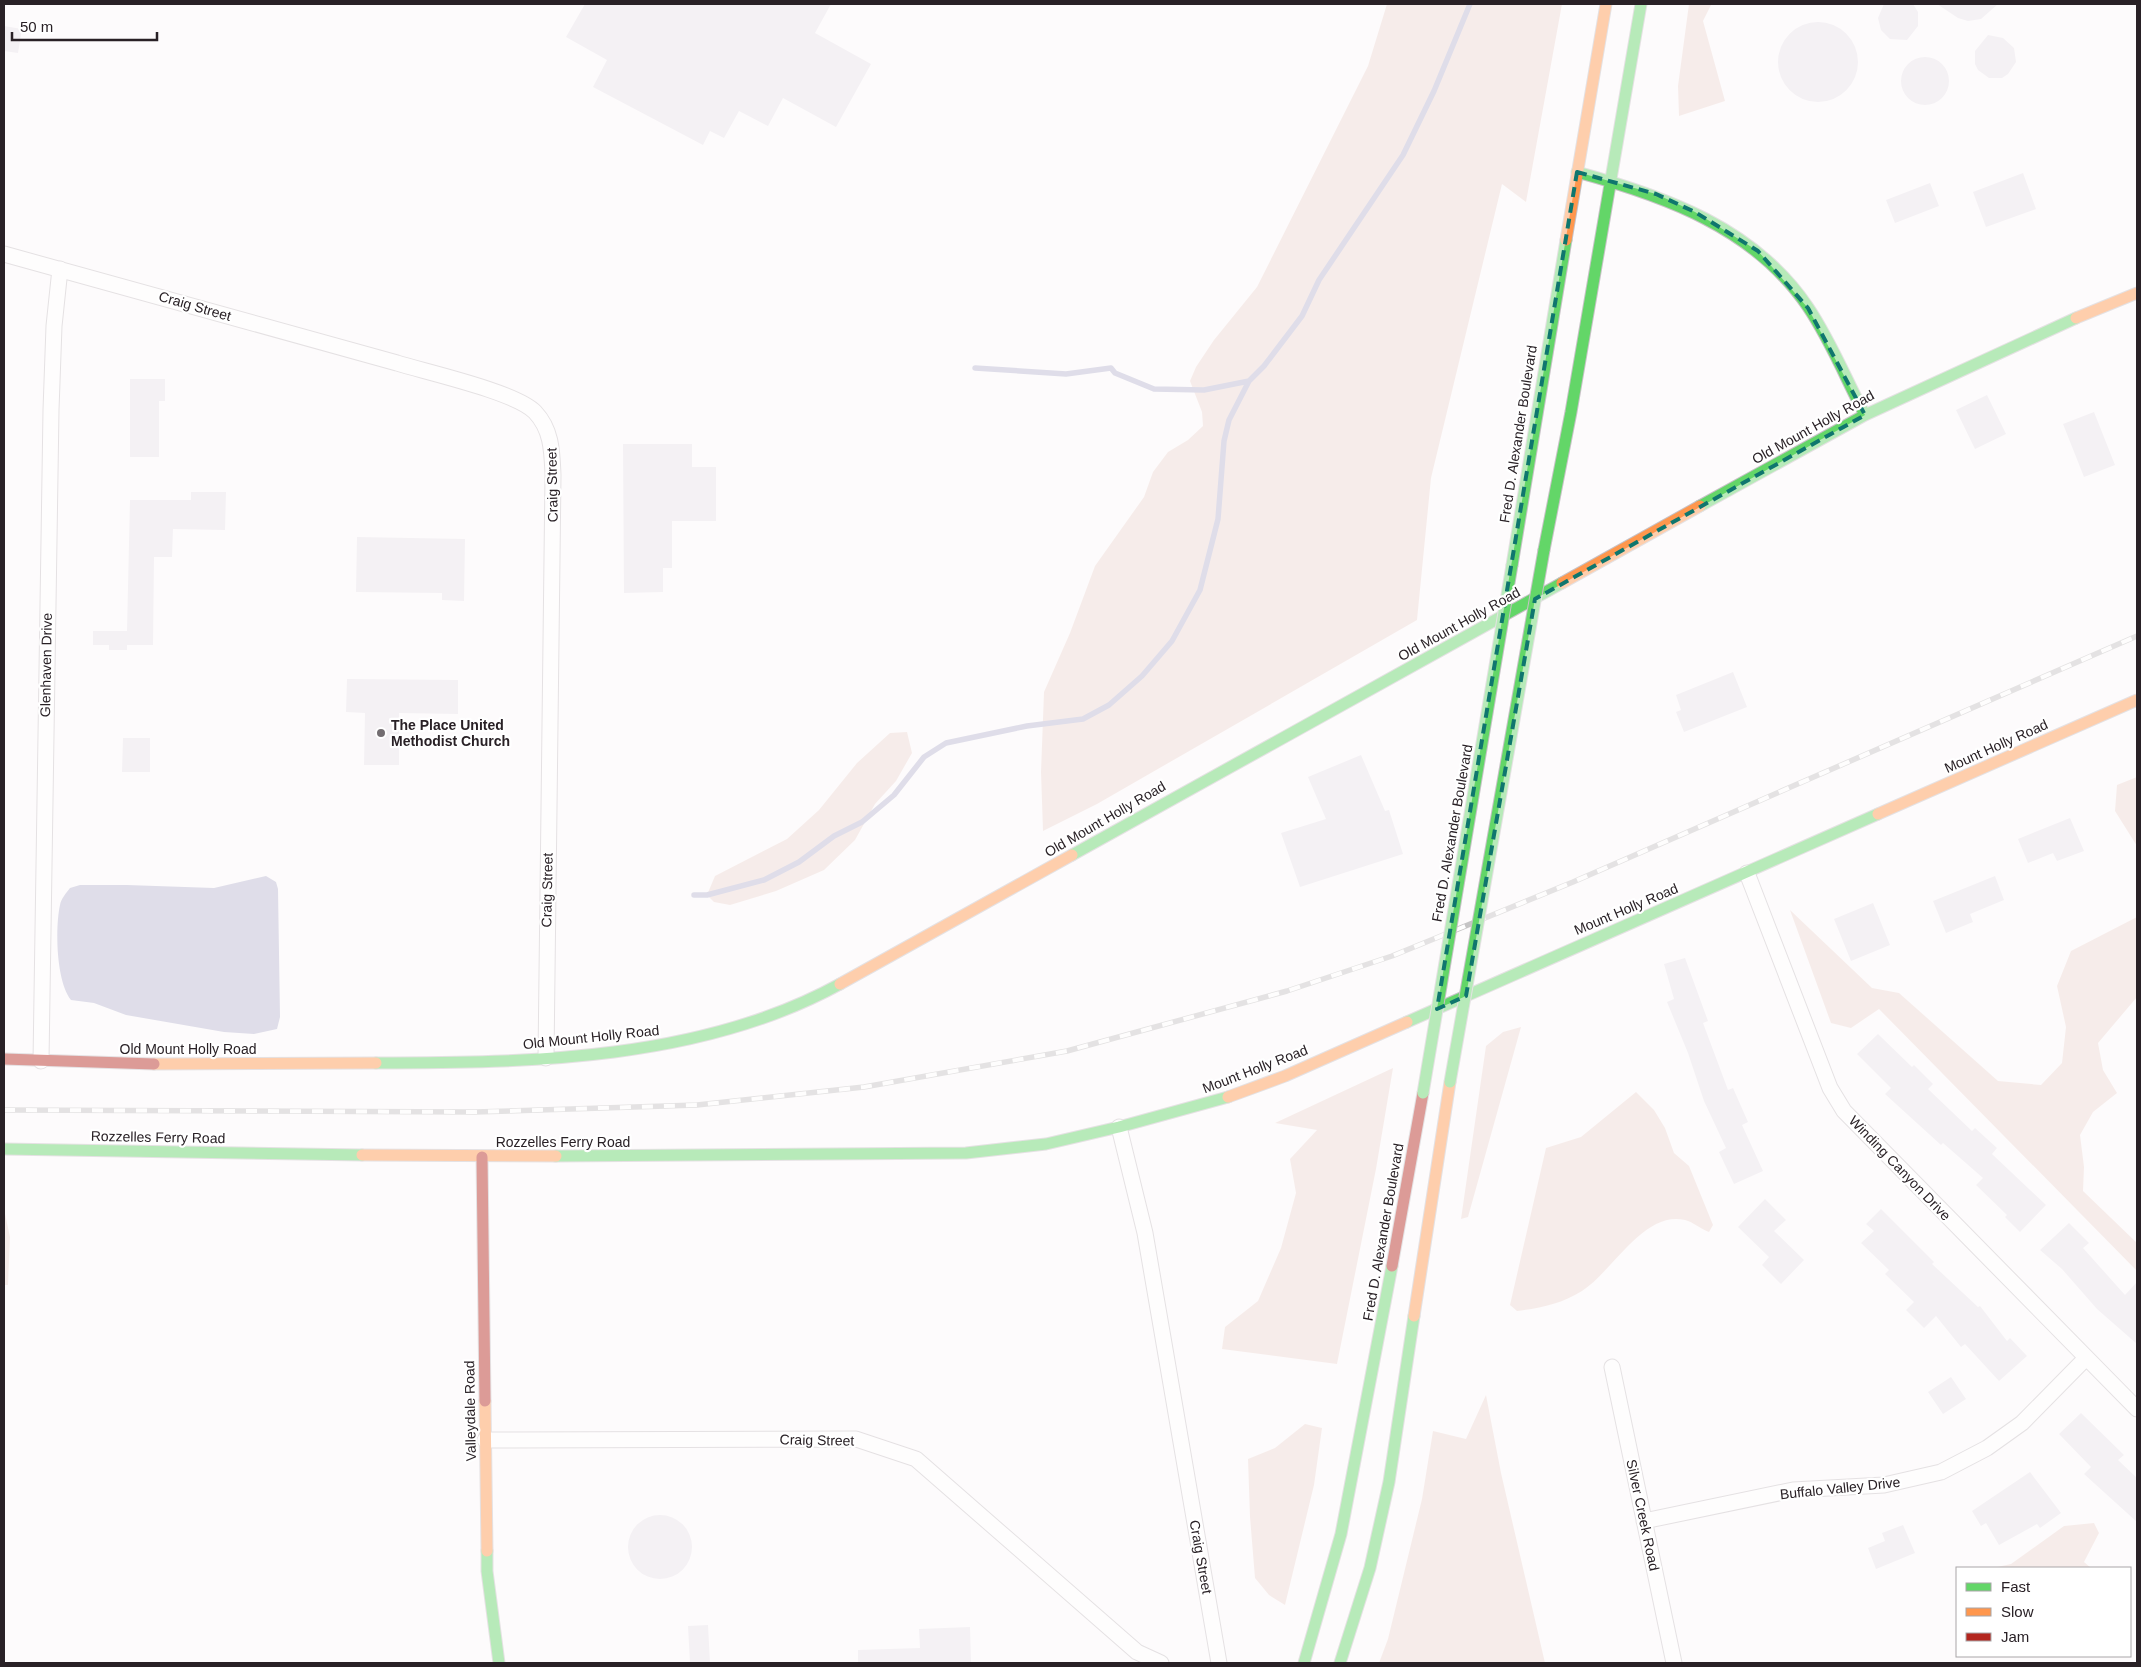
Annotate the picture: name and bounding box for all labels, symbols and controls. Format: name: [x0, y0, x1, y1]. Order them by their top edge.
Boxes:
scale bar: [12, 10, 158, 42]
text: 50 m: [20, 18, 53, 35]
street label: Craig Street: [157, 288, 233, 324]
street label: Fred D. Alexander Boulevard: [1496, 344, 1540, 524]
street label: Old Mount Holly Road: [1749, 387, 1877, 467]
street label: Craig Street: [543, 447, 561, 522]
street label: Old Mount Holly Road: [1395, 584, 1523, 664]
street label: Glenhaven Drive: [37, 613, 55, 717]
street label: Mount Holly Road: [1942, 716, 2050, 776]
place label: The Place United Methodist Church: [391, 717, 510, 749]
marker: The Place United Methodist Church: [375, 727, 387, 739]
street label: Fred D. Alexander Boulevard: [1429, 743, 1475, 923]
street label: Old Mount Holly Road: [1042, 778, 1168, 860]
street label: Craig Street: [538, 852, 556, 927]
street label: Mount Holly Road: [1572, 880, 1680, 938]
street label: Old Mount Holly Road: [522, 1022, 660, 1052]
street label: Old Mount Holly Road: [120, 1041, 256, 1057]
street label: Mount Holly Road: [1200, 1042, 1310, 1096]
street label: Winding Canyon Drive: [1846, 1112, 1954, 1224]
street label: Rozzelles Ferry Road: [91, 1128, 225, 1146]
street label: Rozzelles Ferry Road: [496, 1134, 630, 1150]
street label: Fred D. Alexander Boulevard: [1360, 1142, 1406, 1322]
street label: Valleydale Road: [461, 1360, 479, 1462]
street label: Craig Street: [780, 1431, 855, 1449]
street label: Silver Creek Road: [1623, 1458, 1663, 1572]
street label: Buffalo Valley Drive: [1779, 1474, 1901, 1502]
street label: Craig Street: [1187, 1519, 1215, 1595]
legend: [1956, 1567, 2131, 1657]
text: Fast: [2001, 1578, 2031, 1595]
text: Slow: [2001, 1603, 2034, 1620]
text: Jam: [2001, 1628, 2029, 1645]

